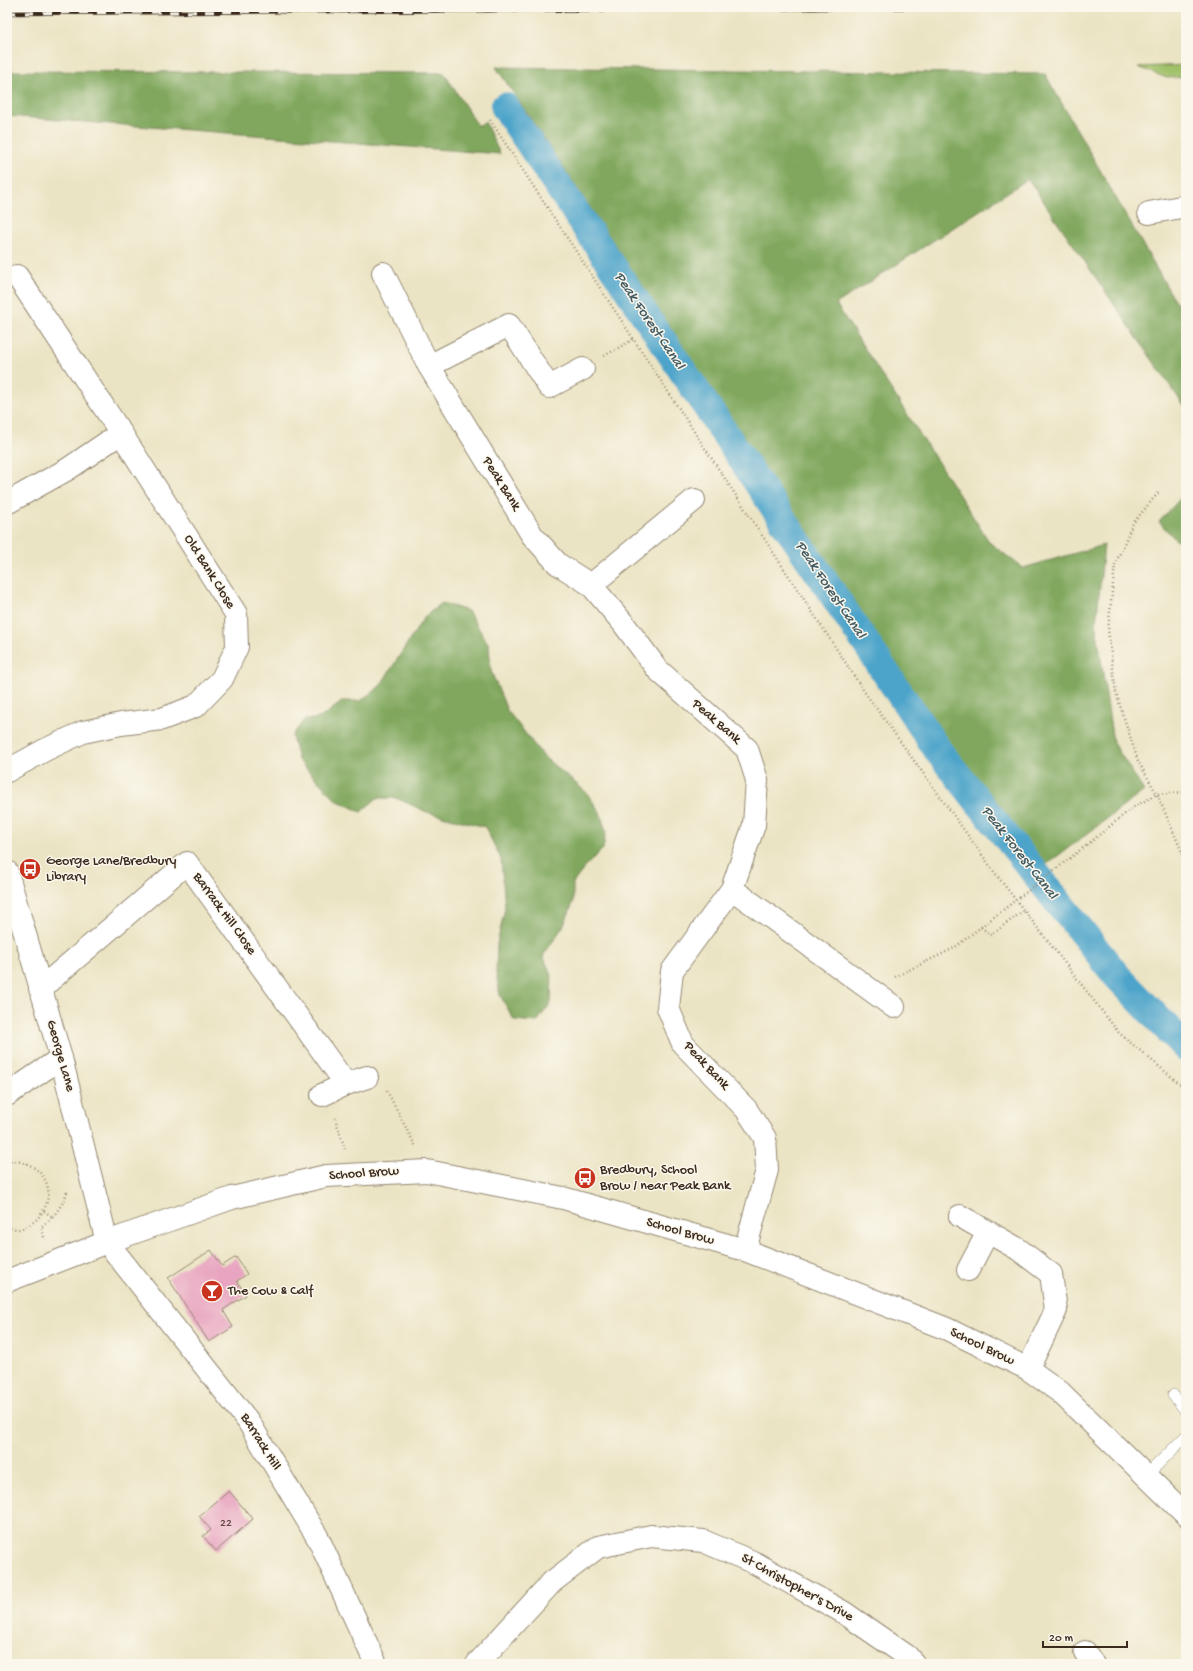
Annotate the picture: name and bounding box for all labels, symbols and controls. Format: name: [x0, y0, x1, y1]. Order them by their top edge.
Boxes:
water label: Peak Forest Canal: [610, 269, 689, 374]
street label: Peak Bank: [477, 453, 525, 515]
street label: Old Bank Close: [179, 532, 239, 613]
water label: Peak Forest Canal: [791, 538, 870, 643]
street label: Peak Bank: [687, 695, 746, 749]
water label: Peak Forest Canal: [977, 803, 1062, 905]
place label: George Lane/Bredbury Library: [46, 853, 176, 886]
bus stop icon: George Lane/Bredbury Library: [17, 856, 43, 882]
street label: Barrack Hill Close: [188, 869, 260, 959]
street label: George Lane: [42, 1018, 79, 1094]
street label: Peak Bank: [679, 1037, 734, 1095]
place label: Bredbury, School Brow / near Peak Bank: [599, 1162, 732, 1195]
street label: School Brow: [329, 1163, 400, 1185]
bus stop icon: Bredbury, School Brow / near Peak Bank: [572, 1165, 598, 1191]
street label: School Brow: [644, 1214, 716, 1250]
bar icon: The Cow & Calf: [199, 1278, 225, 1304]
place label: The Cow & Calf: [227, 1283, 315, 1300]
street label: School Brow: [947, 1324, 1017, 1370]
street label: Barrack Hill: [235, 1409, 284, 1474]
house number: 22: [220, 1517, 232, 1531]
street label: St Christopher's Drive: [738, 1550, 857, 1626]
scale bar: [1043, 1623, 1127, 1649]
text: 20 m: [1049, 1632, 1074, 1646]

